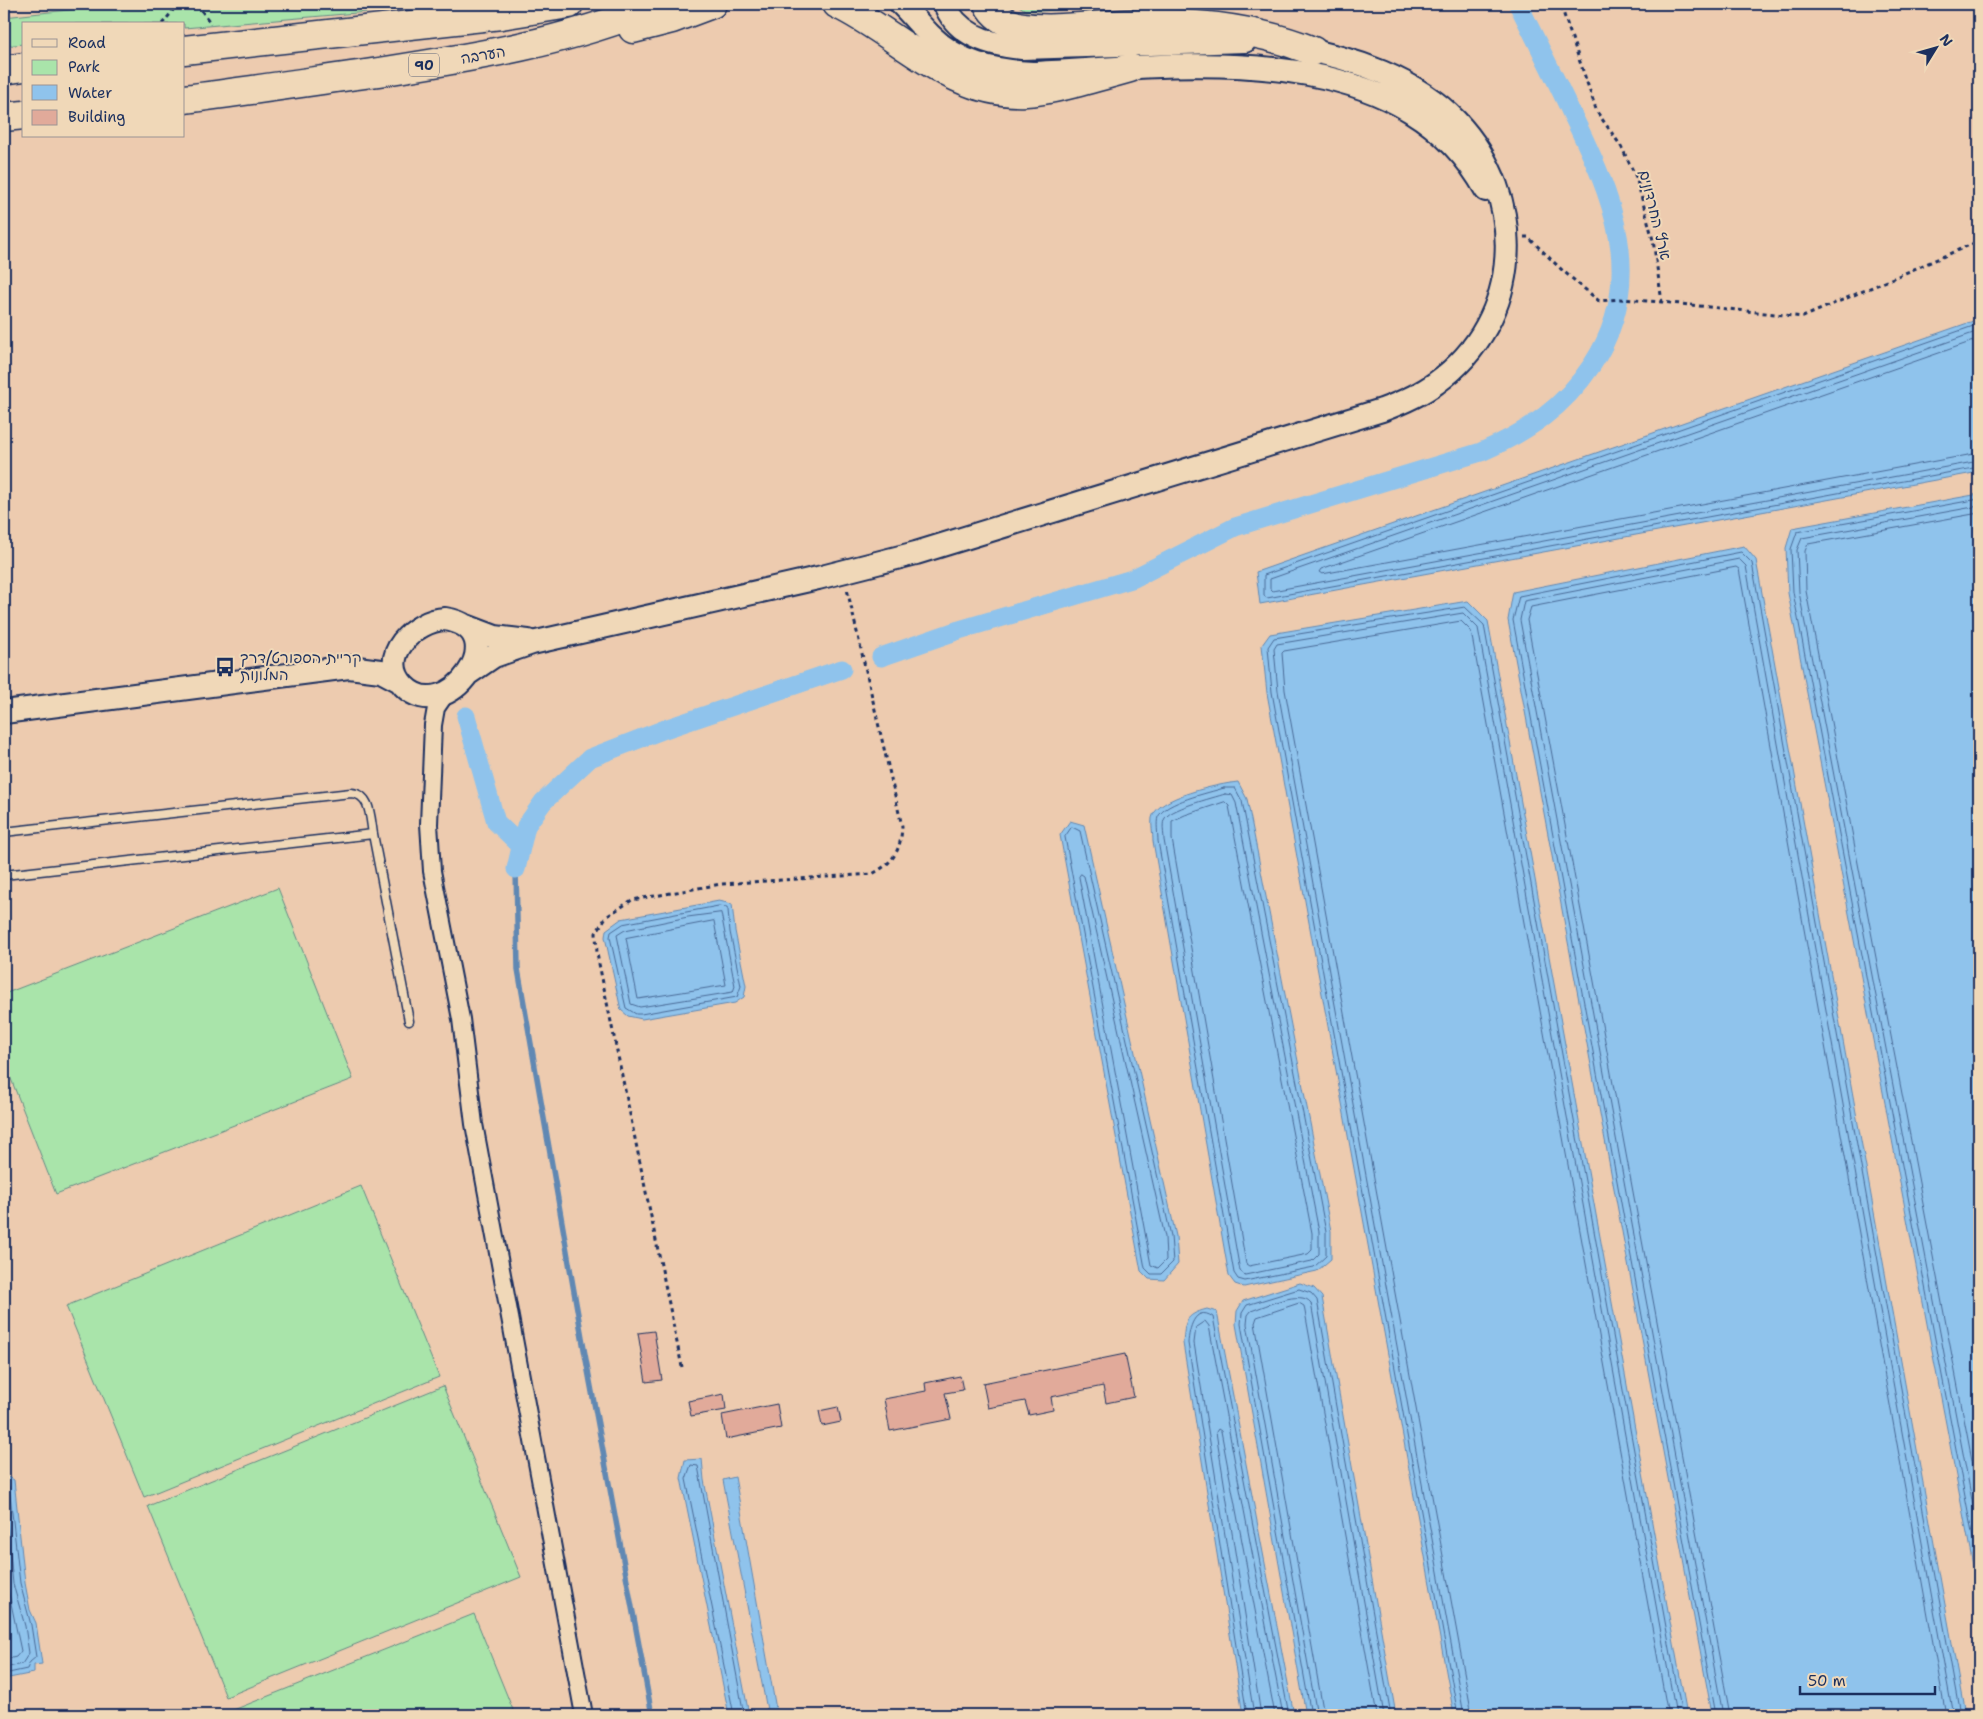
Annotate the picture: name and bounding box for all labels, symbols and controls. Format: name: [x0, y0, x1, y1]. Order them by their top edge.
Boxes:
legend: [22, 22, 185, 138]
north arrow: [1910, 22, 1960, 72]
text: N: [1936, 30, 1957, 50]
text: Road: [68, 33, 106, 53]
street label: הערבה: [459, 41, 507, 69]
road number: 90: [409, 54, 439, 76]
text: Park: [68, 57, 100, 77]
text: Water: [68, 83, 112, 103]
text: Building: [68, 107, 125, 127]
street label: ארץ החרדונים: [1634, 168, 1676, 262]
place label: קריית הספורט/דרך המלונות: [240, 648, 361, 685]
bus stop icon: קריית הספורט/דרך המלונות: [214, 656, 236, 678]
scale bar: [1800, 1664, 1936, 1696]
text: 50 m: [1808, 1671, 1846, 1691]

